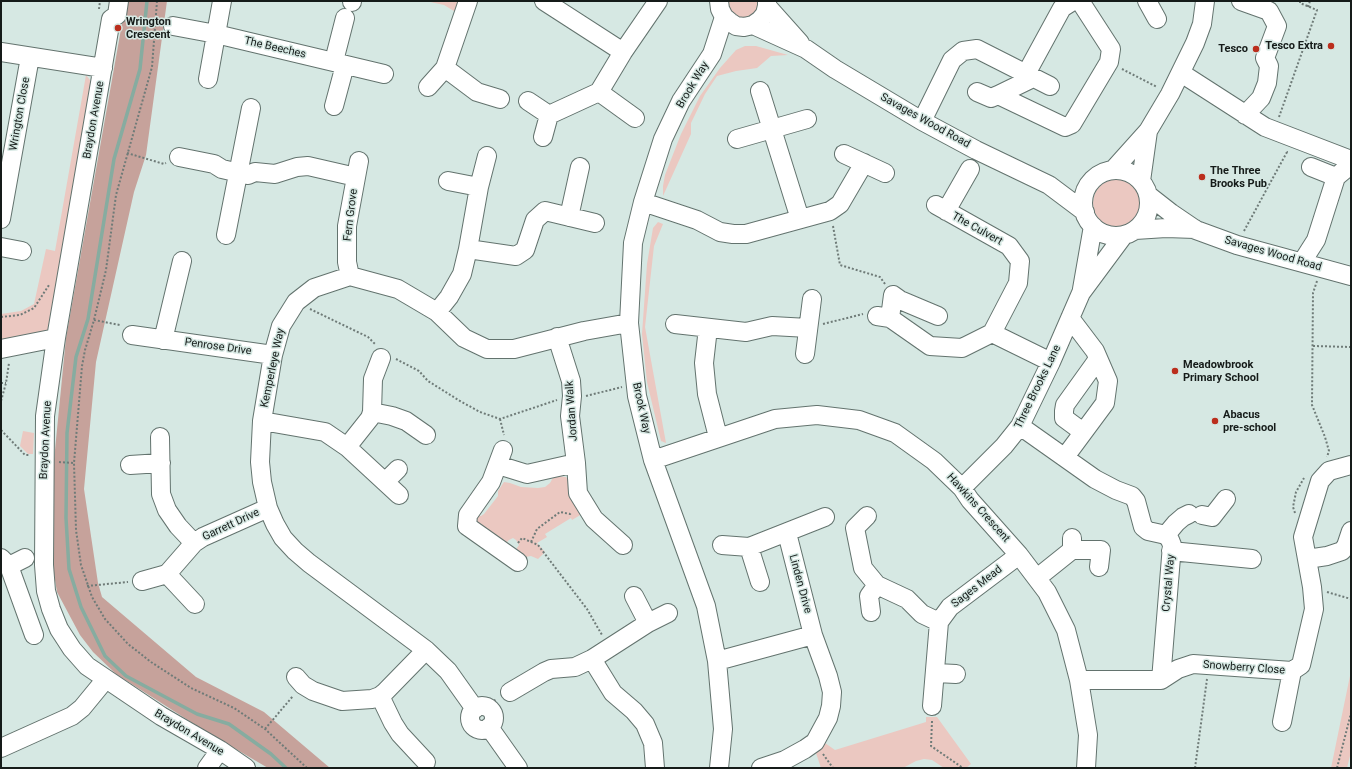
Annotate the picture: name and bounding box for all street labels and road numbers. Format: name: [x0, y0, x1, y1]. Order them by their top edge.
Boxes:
street label: The Beeches: [243, 34, 307, 62]
street label: Brook Way: [674, 59, 712, 111]
street label: Wrington Close: [7, 76, 33, 152]
street label: Braydon Avenue: [81, 80, 107, 160]
street label: Savages Wood Road: [878, 91, 972, 151]
street label: Fern Grove: [341, 188, 361, 242]
street label: The Culvert: [949, 210, 1005, 248]
street label: Savages Wood Road: [1223, 234, 1323, 274]
street label: Kemperleye Way: [258, 327, 288, 409]
street label: Penrose Drive: [184, 336, 252, 358]
street label: Three Brooks Lane: [1012, 343, 1064, 431]
street label: Jordan Walk: [563, 380, 581, 442]
street label: Brook Way: [629, 381, 653, 435]
street label: Braydon Avenue: [37, 400, 55, 480]
street label: Hawkins Crescent: [944, 471, 1012, 545]
street label: Garrett Drive: [200, 506, 262, 544]
street label: Linden Drive: [786, 553, 814, 615]
street label: Crystal Way: [1160, 554, 1178, 612]
street label: Sages Mead: [949, 563, 1005, 611]
street label: Snowberry Close: [1203, 659, 1285, 677]
street label: Braydon Avenue: [152, 707, 226, 759]

